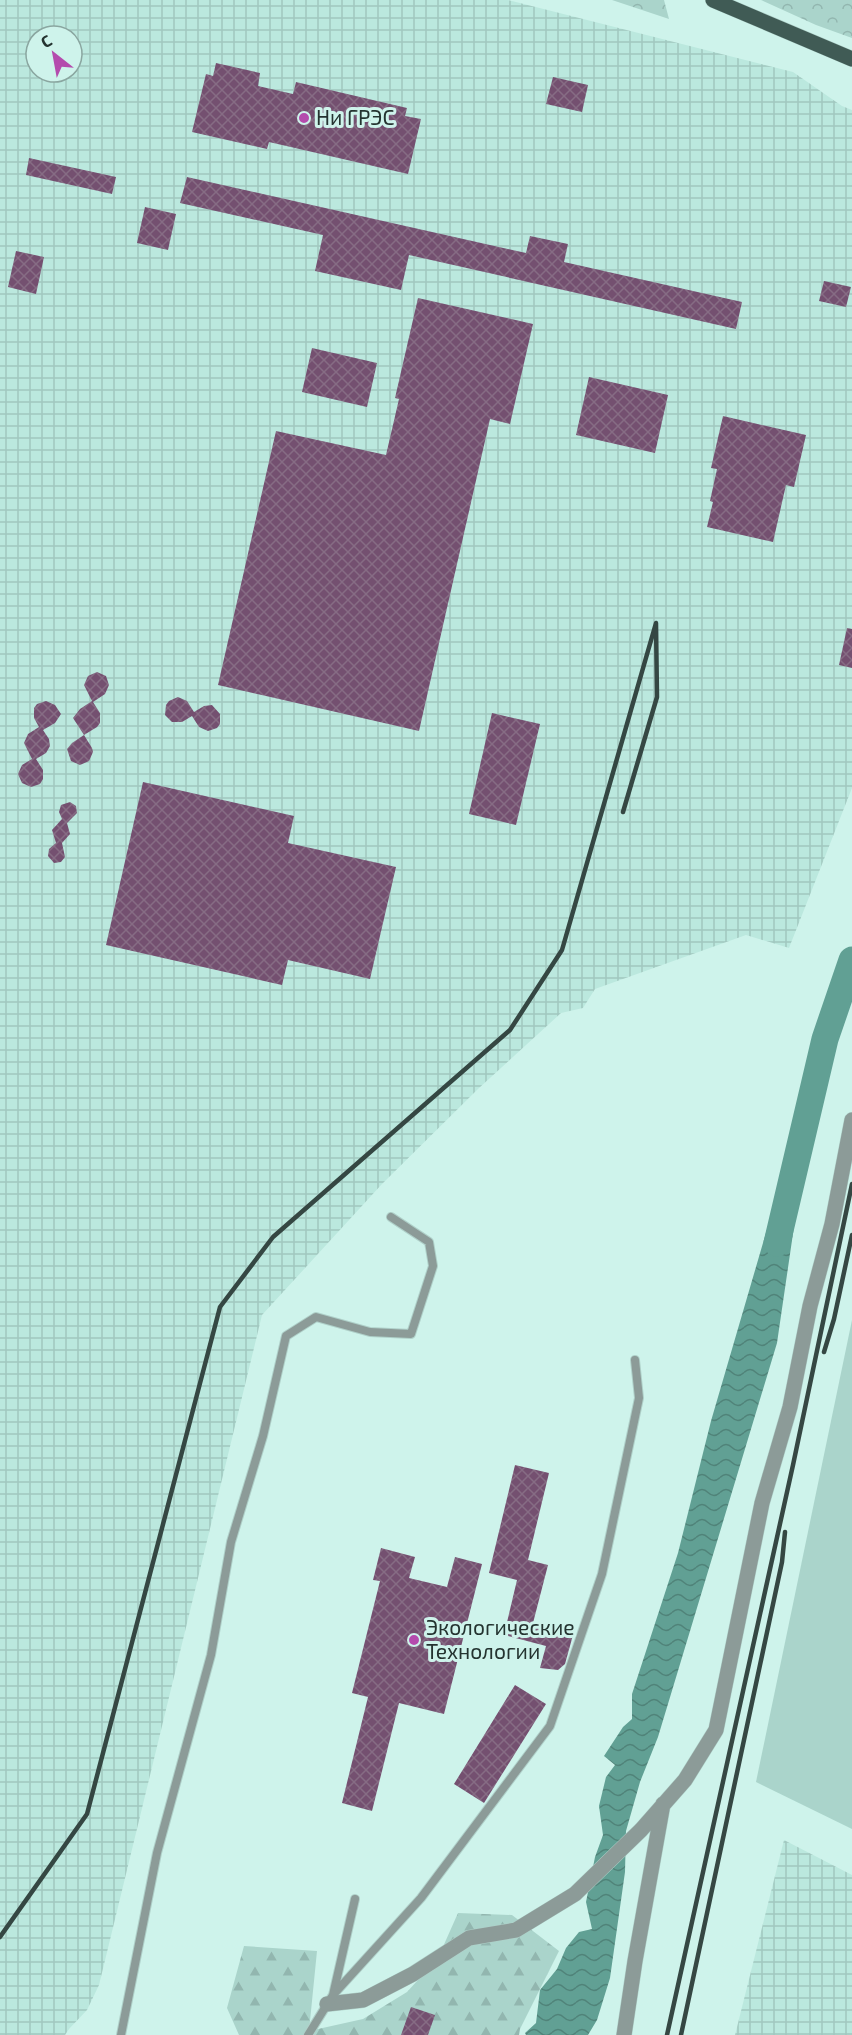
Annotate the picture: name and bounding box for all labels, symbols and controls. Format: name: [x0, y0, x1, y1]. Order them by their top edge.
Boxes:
north arrow: [24, 24, 84, 84]
text: С: [37, 30, 55, 51]
place label: Ни ГРЭС: [316, 104, 394, 129]
marker: Ни ГРЭС: [297, 111, 311, 125]
place label: Экологические Технологии: [426, 1614, 575, 1663]
marker: Экологические Технологии: [407, 1633, 421, 1647]

